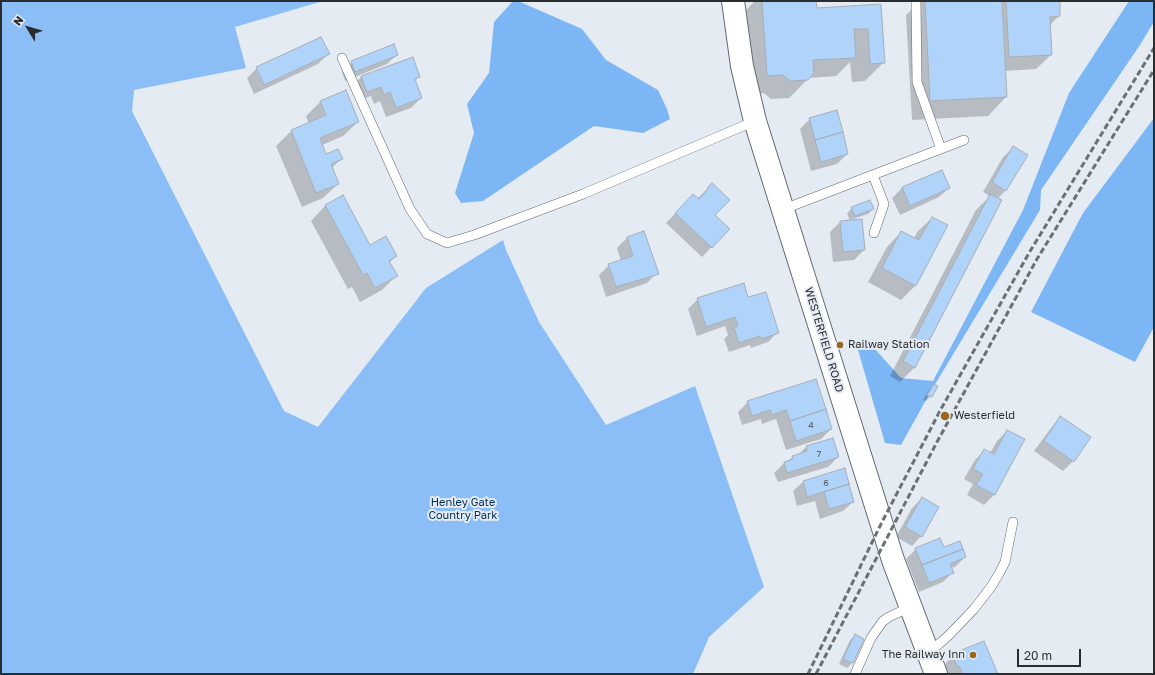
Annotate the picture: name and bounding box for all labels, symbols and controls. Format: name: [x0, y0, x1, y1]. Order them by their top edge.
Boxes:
north arrow: [8, 8, 48, 48]
text: N: [10, 13, 26, 28]
street label: WESTERFIELD ROAD: [802, 286, 846, 394]
place label: Railway Station: [848, 338, 930, 352]
marker: Railway Station: [835, 340, 845, 350]
place label: Westerfield: [954, 409, 1015, 423]
marker: Westerfield: [939, 410, 951, 422]
house number: 4: [808, 420, 814, 430]
house number: 7: [817, 449, 821, 459]
house number: 6: [823, 478, 829, 488]
park label: Henley Gate Country Park: [428, 496, 498, 522]
scale bar: [1019, 641, 1083, 667]
place label: The Railway Inn: [882, 648, 965, 662]
text: 20 m: [1024, 648, 1052, 663]
marker: The Railway Inn: [968, 650, 978, 660]

